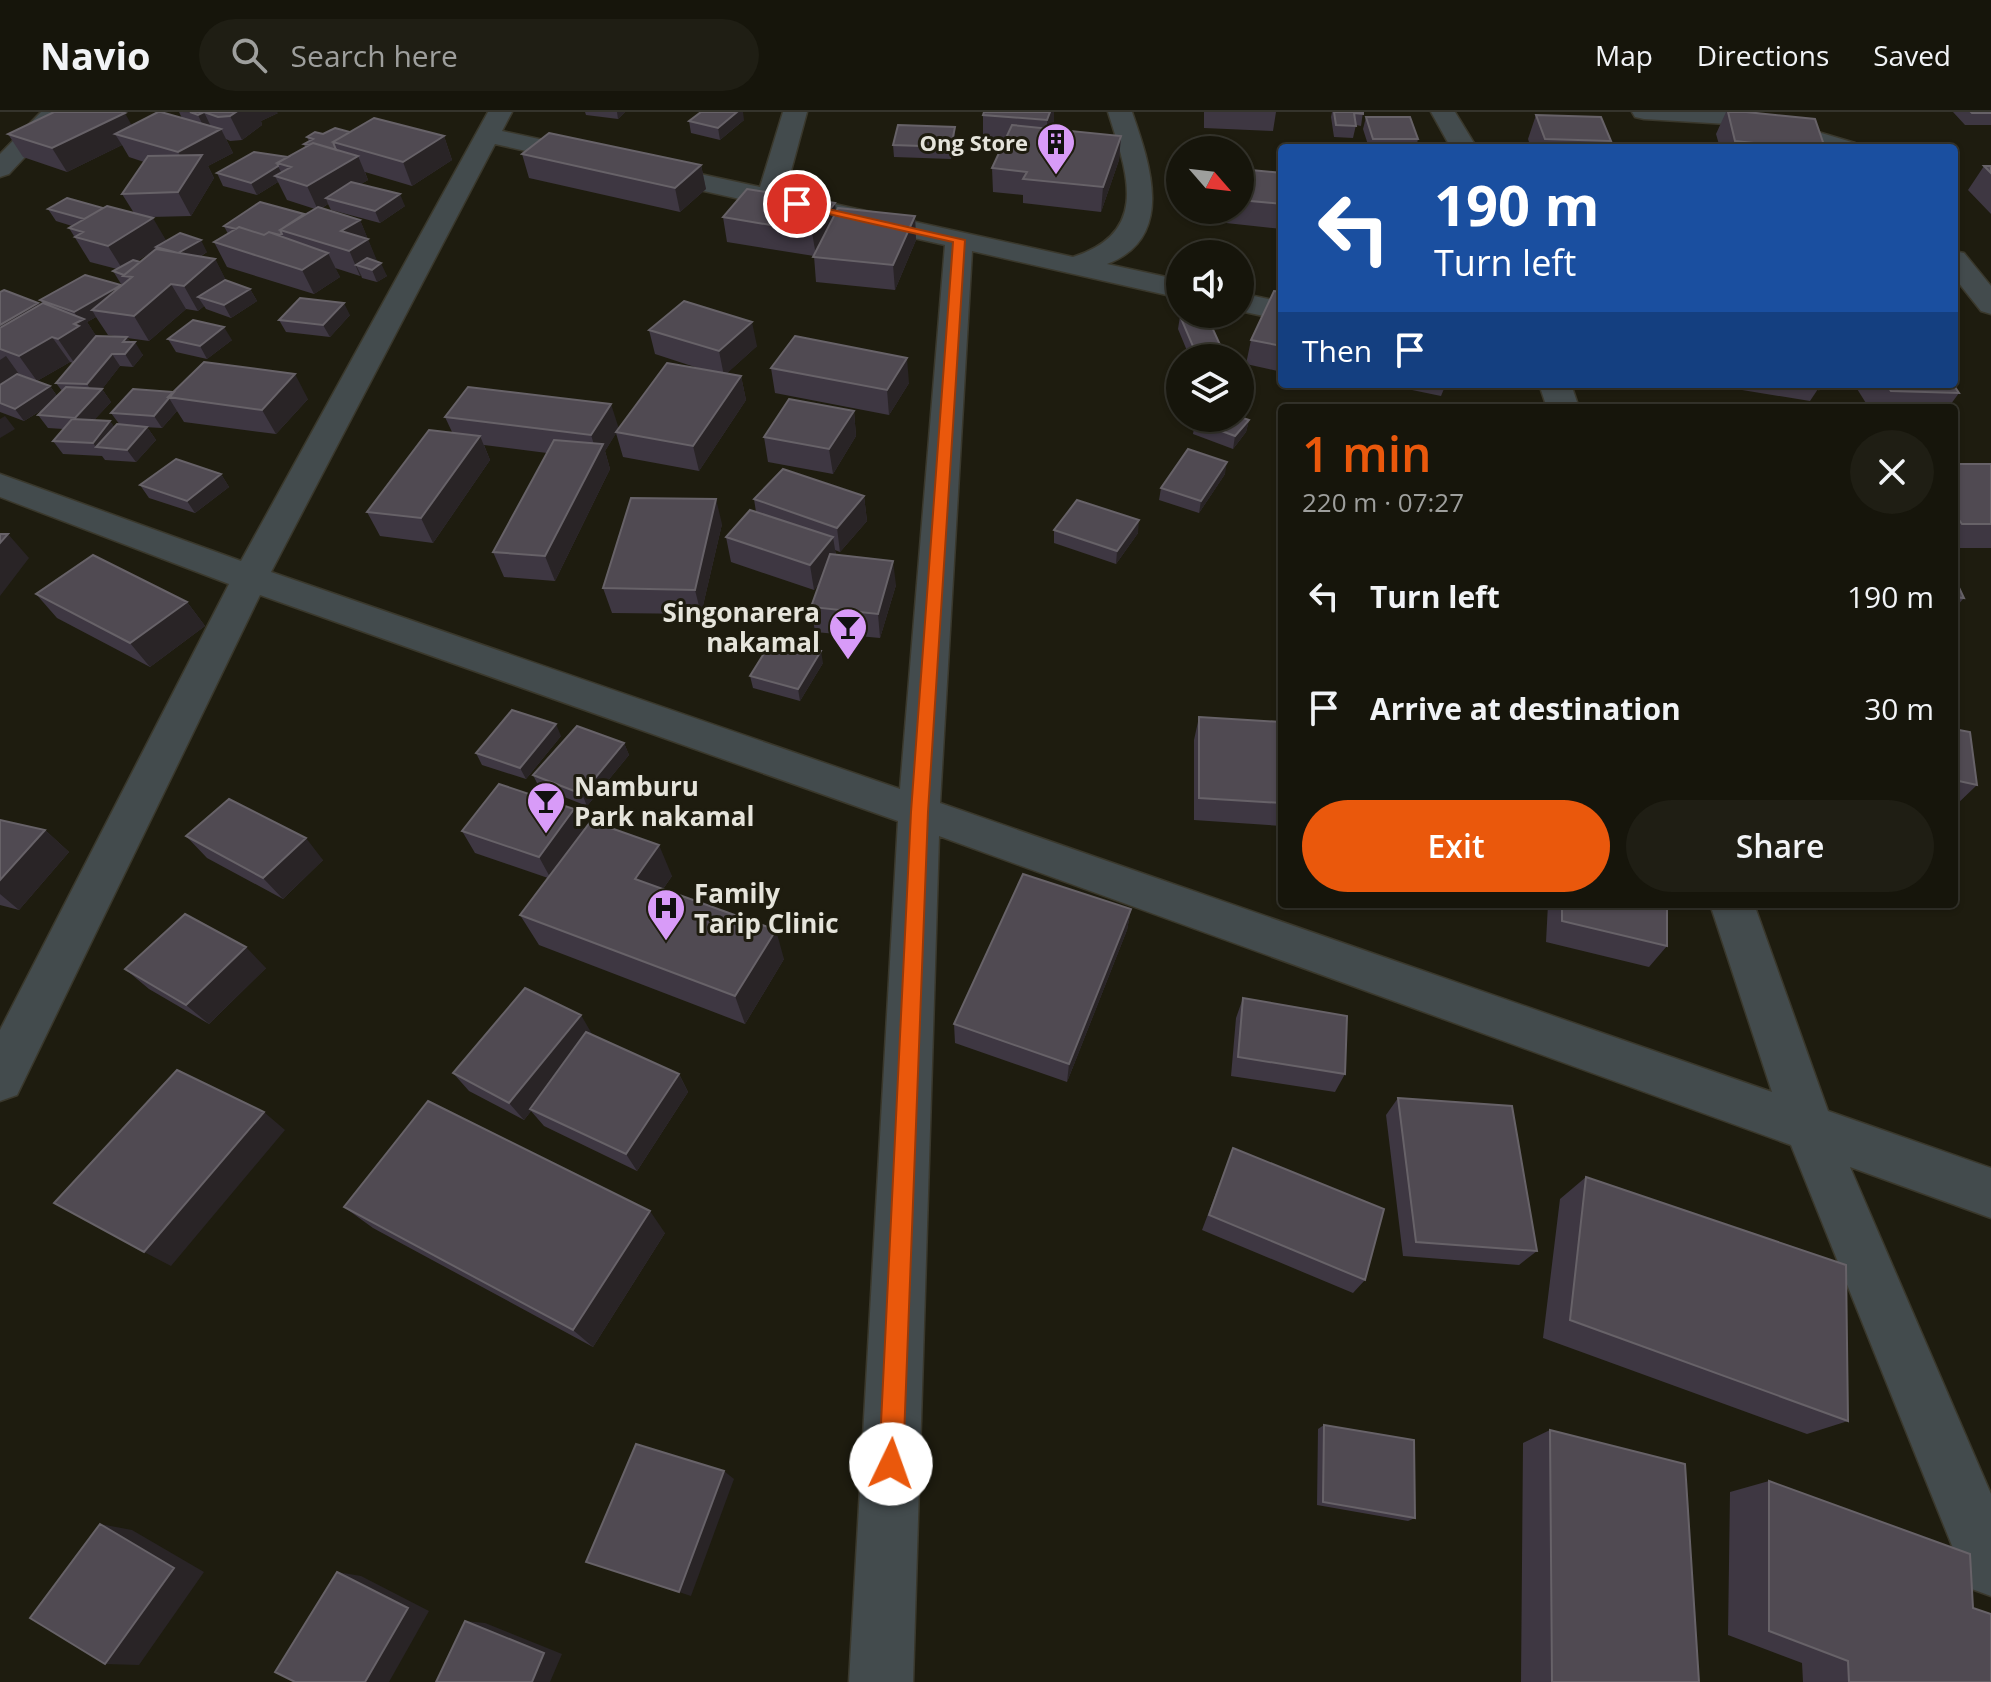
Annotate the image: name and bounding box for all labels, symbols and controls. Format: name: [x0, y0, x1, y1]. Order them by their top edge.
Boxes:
search box: [199, 19, 759, 91]
text: Navio: [40, 29, 151, 81]
icon: search: [227, 33, 271, 77]
text: Search here: [291, 35, 458, 76]
text: Map: [1595, 36, 1653, 74]
text: Directions: [1697, 36, 1829, 74]
text: Saved: [1873, 36, 1951, 74]
building icon: Ong Store: [1035, 121, 1077, 176]
place label: Ong Store: [920, 127, 1028, 157]
north arrow: [1166, 136, 1254, 224]
map controls: [1166, 136, 1254, 432]
text: 190 m: [1434, 166, 1600, 242]
pin: [763, 170, 831, 238]
icon: left: [1302, 176, 1406, 280]
icon: arrive: [775, 182, 819, 226]
text: Turn left: [1434, 238, 1576, 287]
button: sound: [1166, 240, 1254, 328]
icon: arrive: [1388, 328, 1432, 372]
text: Then: [1302, 330, 1372, 371]
button: layers: [1166, 344, 1254, 432]
text: 1 min: [1302, 421, 1432, 486]
button: close: [1850, 430, 1934, 514]
text: 220 m · 07:27: [1302, 484, 1464, 520]
icon: left: [1302, 574, 1346, 618]
text: Turn left: [1370, 576, 1500, 617]
text: 190 m: [1847, 576, 1934, 617]
place label: Singonarera nakamal: [662, 594, 820, 660]
bar icon: Singonarera nakamal: [827, 606, 869, 661]
icon: arrive: [1302, 686, 1346, 730]
text: Arrive at destination: [1370, 688, 1681, 729]
text: 30 m: [1864, 688, 1934, 729]
place label: Namburu Park nakamal: [574, 768, 755, 834]
bar icon: Namburu Park nakamal: [525, 780, 567, 835]
button: Exit: [1302, 800, 1610, 892]
button: Share: [1626, 800, 1934, 892]
place label: Family Tarip Clinic: [694, 875, 839, 941]
hospital icon: Family Tarip Clinic: [645, 887, 687, 942]
position arrow: [849, 1422, 933, 1506]

